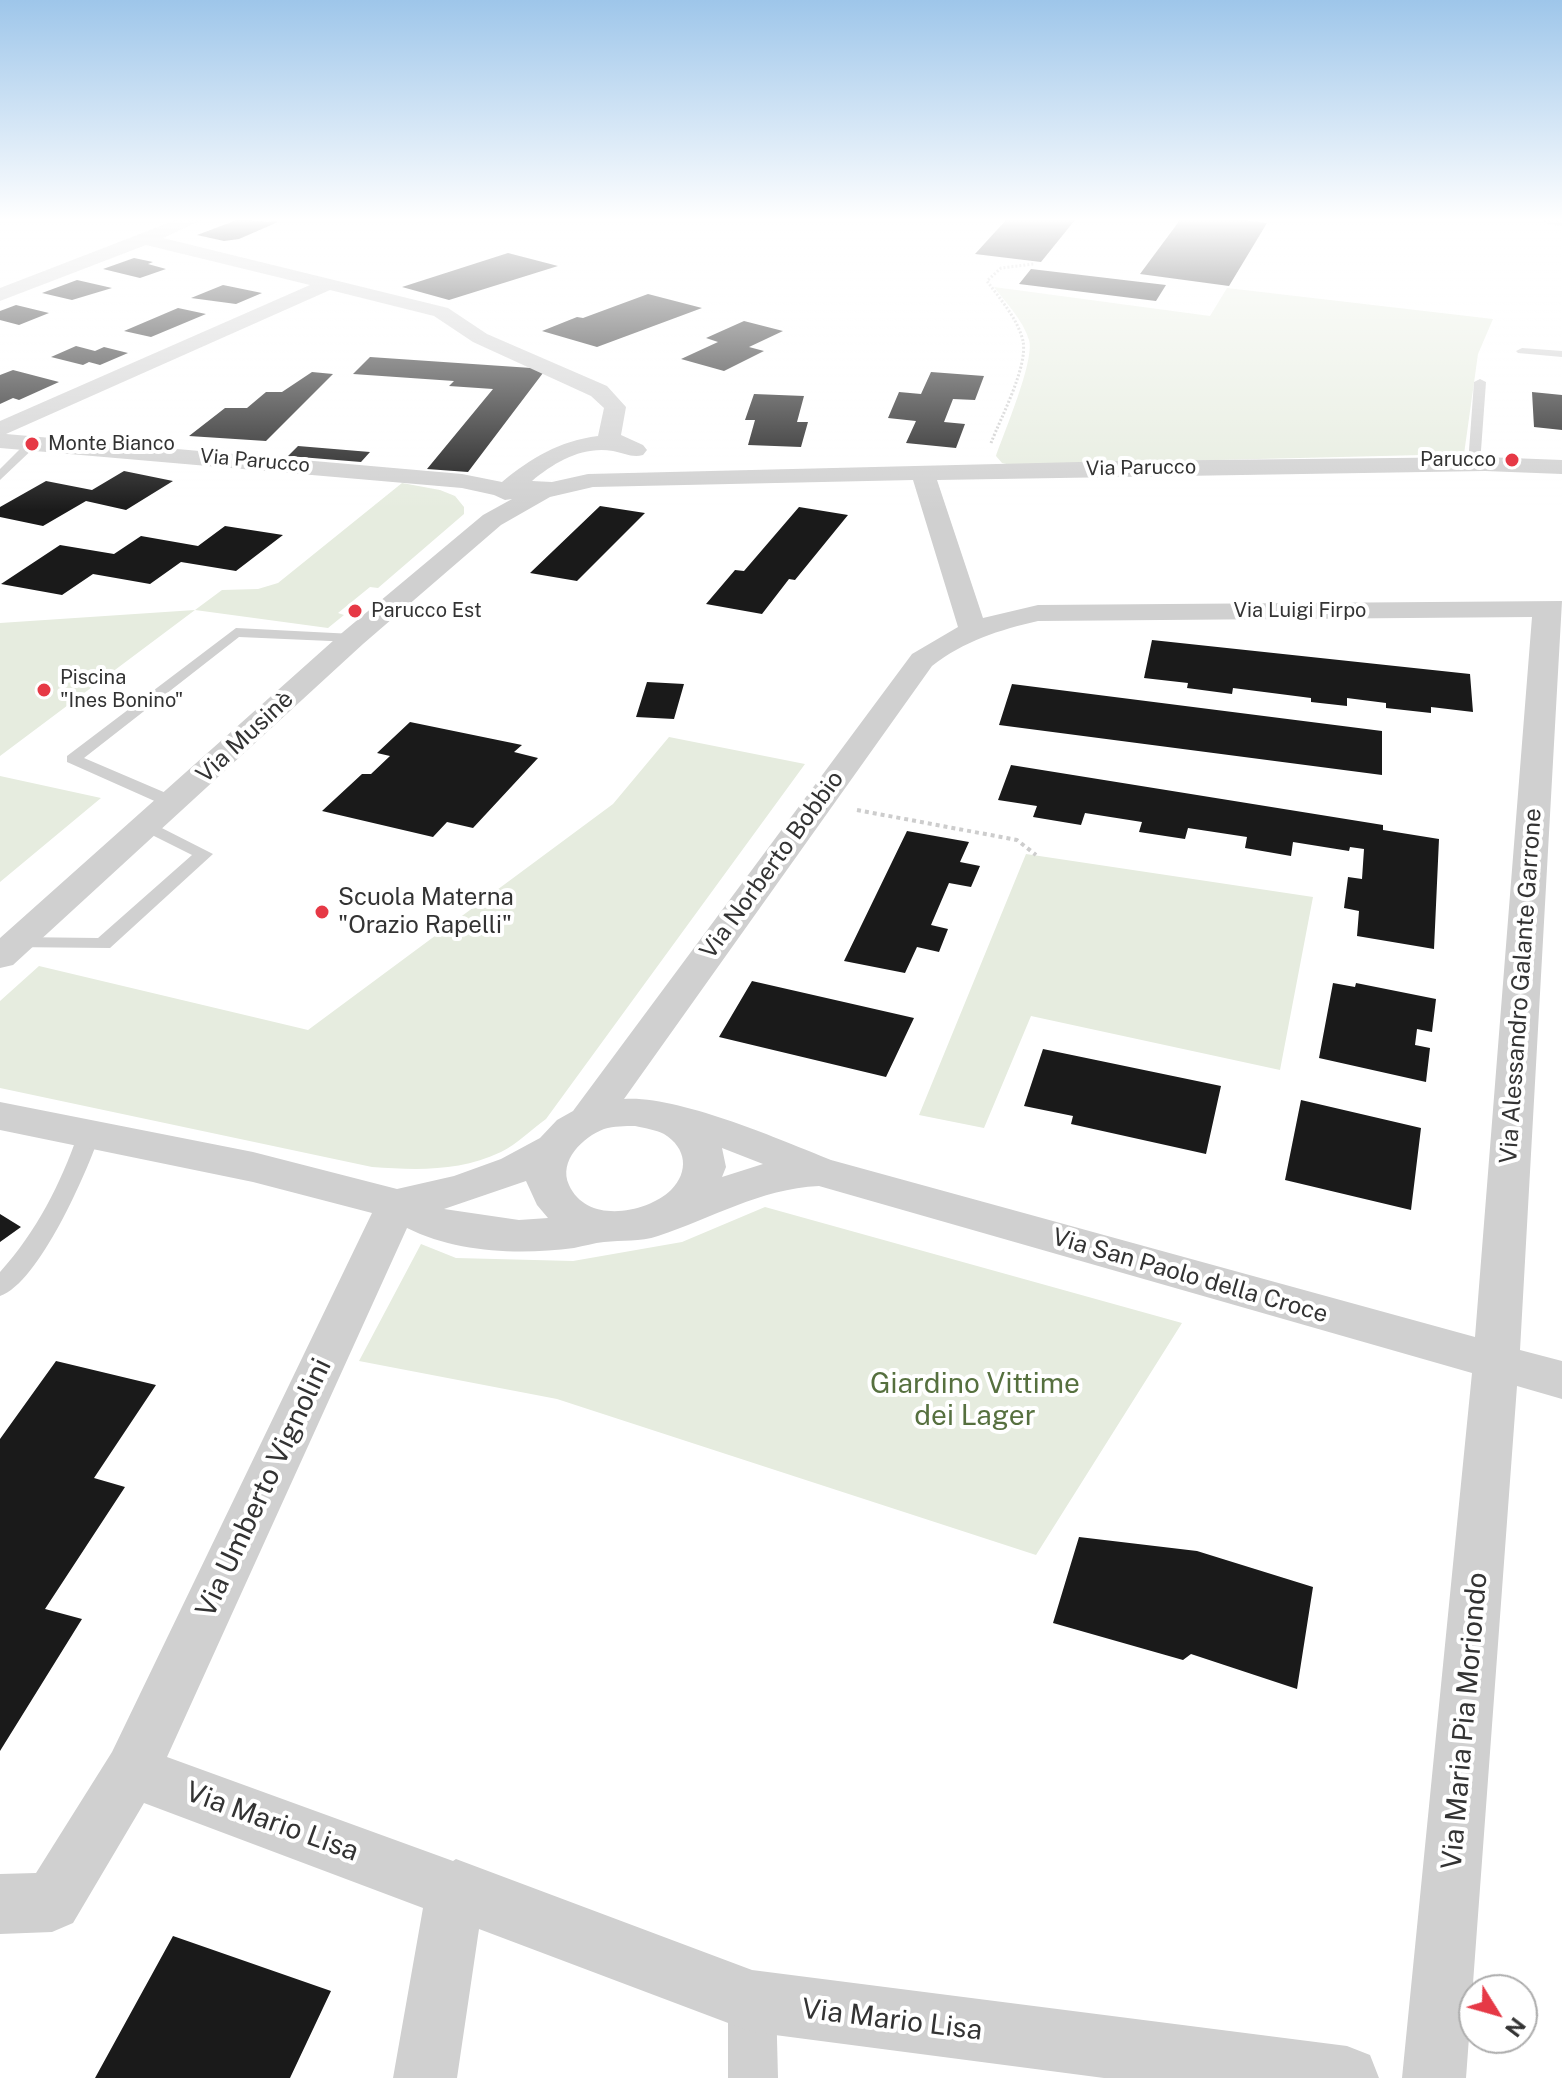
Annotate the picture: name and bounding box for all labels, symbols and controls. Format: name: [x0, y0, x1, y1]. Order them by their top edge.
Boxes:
place label: Monte Bianco: [48, 432, 175, 456]
marker: Monte Bianco: [23, 435, 41, 453]
street label: Via Parucco: [199, 444, 311, 478]
place label: Parucco: [1420, 448, 1496, 472]
marker: Parucco: [1503, 451, 1521, 469]
street label: Via Parucco: [1086, 455, 1196, 481]
place label: Parucco Est: [371, 599, 482, 623]
street label: Via Luigi Firpo: [1234, 599, 1366, 623]
marker: Parucco Est: [346, 602, 364, 620]
place label: Piscina "Ines Bonino": [60, 666, 183, 713]
marker: Piscina "Ines Bonino": [35, 681, 53, 699]
street label: Via Musinè: [191, 685, 299, 789]
street label: Via Norberto Bobbio: [694, 765, 850, 965]
street label: Via Alessandro Galante Garrone: [1494, 807, 1548, 1165]
place label: Scuola Materna "Orazio Rapelli": [338, 884, 514, 940]
marker: Scuola Materna "Orazio Rapelli": [313, 903, 331, 921]
street label: Via San Paolo della Croce: [1049, 1223, 1331, 1329]
street label: Via Umberto Vignolini: [189, 1353, 339, 1623]
park label: Giardino Vittime dei Lager: [870, 1367, 1080, 1433]
street label: Via Maria Pia Moriondo: [1435, 1571, 1495, 1871]
street label: Via Mario Lisa: [181, 1775, 363, 1869]
north arrow: [1458, 1974, 1538, 2054]
street label: Via Mario Lisa: [800, 1992, 984, 2048]
text: N: [1500, 2013, 1531, 2042]

